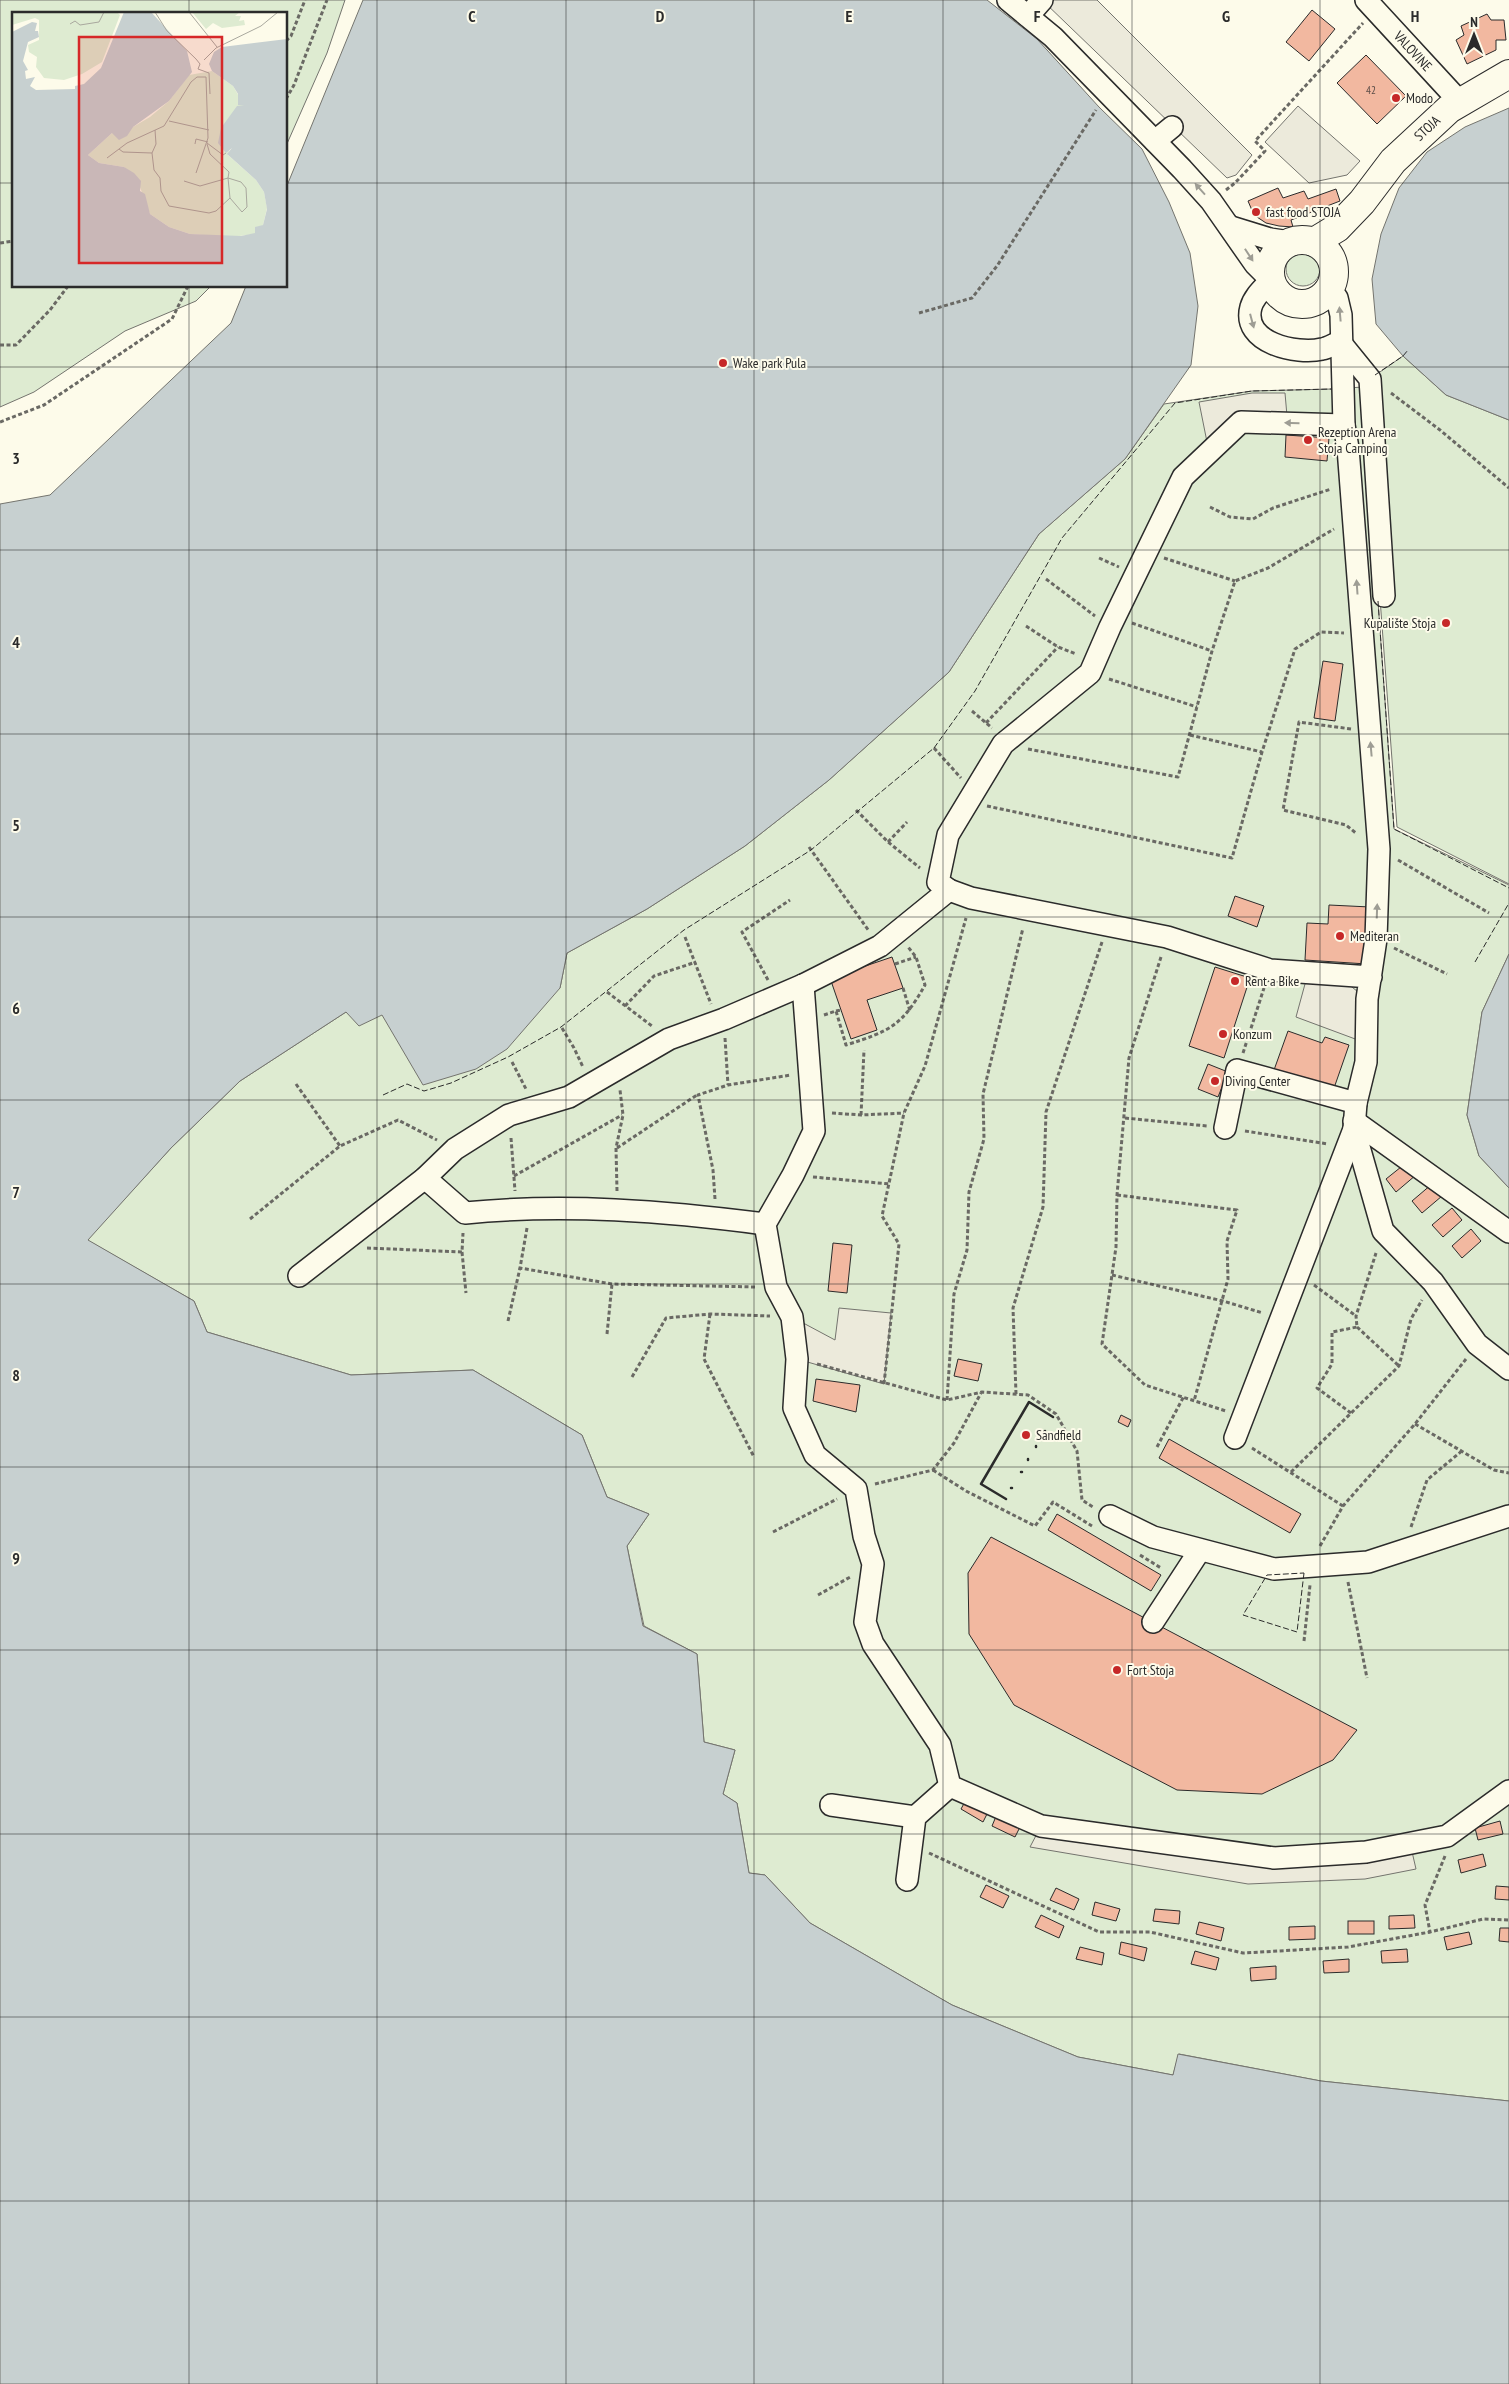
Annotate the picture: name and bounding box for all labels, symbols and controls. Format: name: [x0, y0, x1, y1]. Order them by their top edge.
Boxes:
text: C: [468, 6, 476, 26]
text: D: [656, 6, 665, 26]
text: E: [846, 6, 853, 26]
text: F: [1034, 6, 1041, 26]
text: G: [1222, 6, 1230, 26]
text: H: [1411, 6, 1419, 26]
north arrow: [1449, 10, 1499, 60]
inset map: [12, 12, 288, 288]
text: N: [1470, 13, 1478, 31]
street label: VALOVINE: [1389, 26, 1436, 75]
house number: 42: [1366, 83, 1376, 97]
place label: Modo: [1406, 89, 1433, 107]
marker: Modo: [1390, 92, 1402, 104]
street label: STOJA: [1410, 111, 1444, 145]
one-way arrow: [1194, 184, 1206, 196]
place label: fast food STOJA: [1266, 203, 1341, 221]
marker: fast food STOJA: [1250, 206, 1262, 218]
one-way arrow: [1245, 248, 1254, 261]
one-way arrow: [1335, 305, 1343, 321]
one-way arrow: [1249, 313, 1257, 328]
place label: Wake park Pula: [733, 354, 806, 372]
marker: Wake park Pula: [717, 357, 729, 369]
one-way arrow: [1284, 419, 1300, 427]
place label: Rezeption Arena Stoja Camping: [1318, 423, 1396, 457]
marker: Rezeption Arena Stoja Camping: [1302, 434, 1314, 446]
text: 3: [12, 448, 20, 468]
one-way arrow: [1353, 579, 1361, 595]
place label: Kupalište Stoja: [1364, 614, 1436, 632]
marker: Kupalište Stoja: [1440, 617, 1452, 629]
text: 4: [12, 632, 20, 652]
one-way arrow: [1366, 741, 1374, 757]
text: 5: [12, 815, 20, 835]
one-way arrow: [1373, 903, 1381, 919]
place label: Mediteran: [1350, 927, 1399, 945]
marker: Mediteran: [1334, 930, 1346, 942]
place label: Rent a Bike: [1245, 972, 1299, 990]
marker: Rent a Bike: [1229, 975, 1241, 987]
text: 6: [12, 998, 20, 1018]
place label: Konzum: [1233, 1025, 1272, 1043]
marker: Konzum: [1217, 1028, 1229, 1040]
place label: Diving Center: [1225, 1072, 1290, 1090]
marker: Diving Center: [1209, 1075, 1221, 1087]
text: 7: [12, 1182, 20, 1202]
text: 8: [12, 1365, 20, 1385]
place label: Sandfield: [1036, 1426, 1081, 1444]
marker: Sandfield: [1020, 1429, 1032, 1441]
text: 9: [12, 1548, 20, 1568]
place label: Fort Stoja: [1127, 1661, 1174, 1679]
marker: Fort Stoja: [1111, 1664, 1123, 1676]

